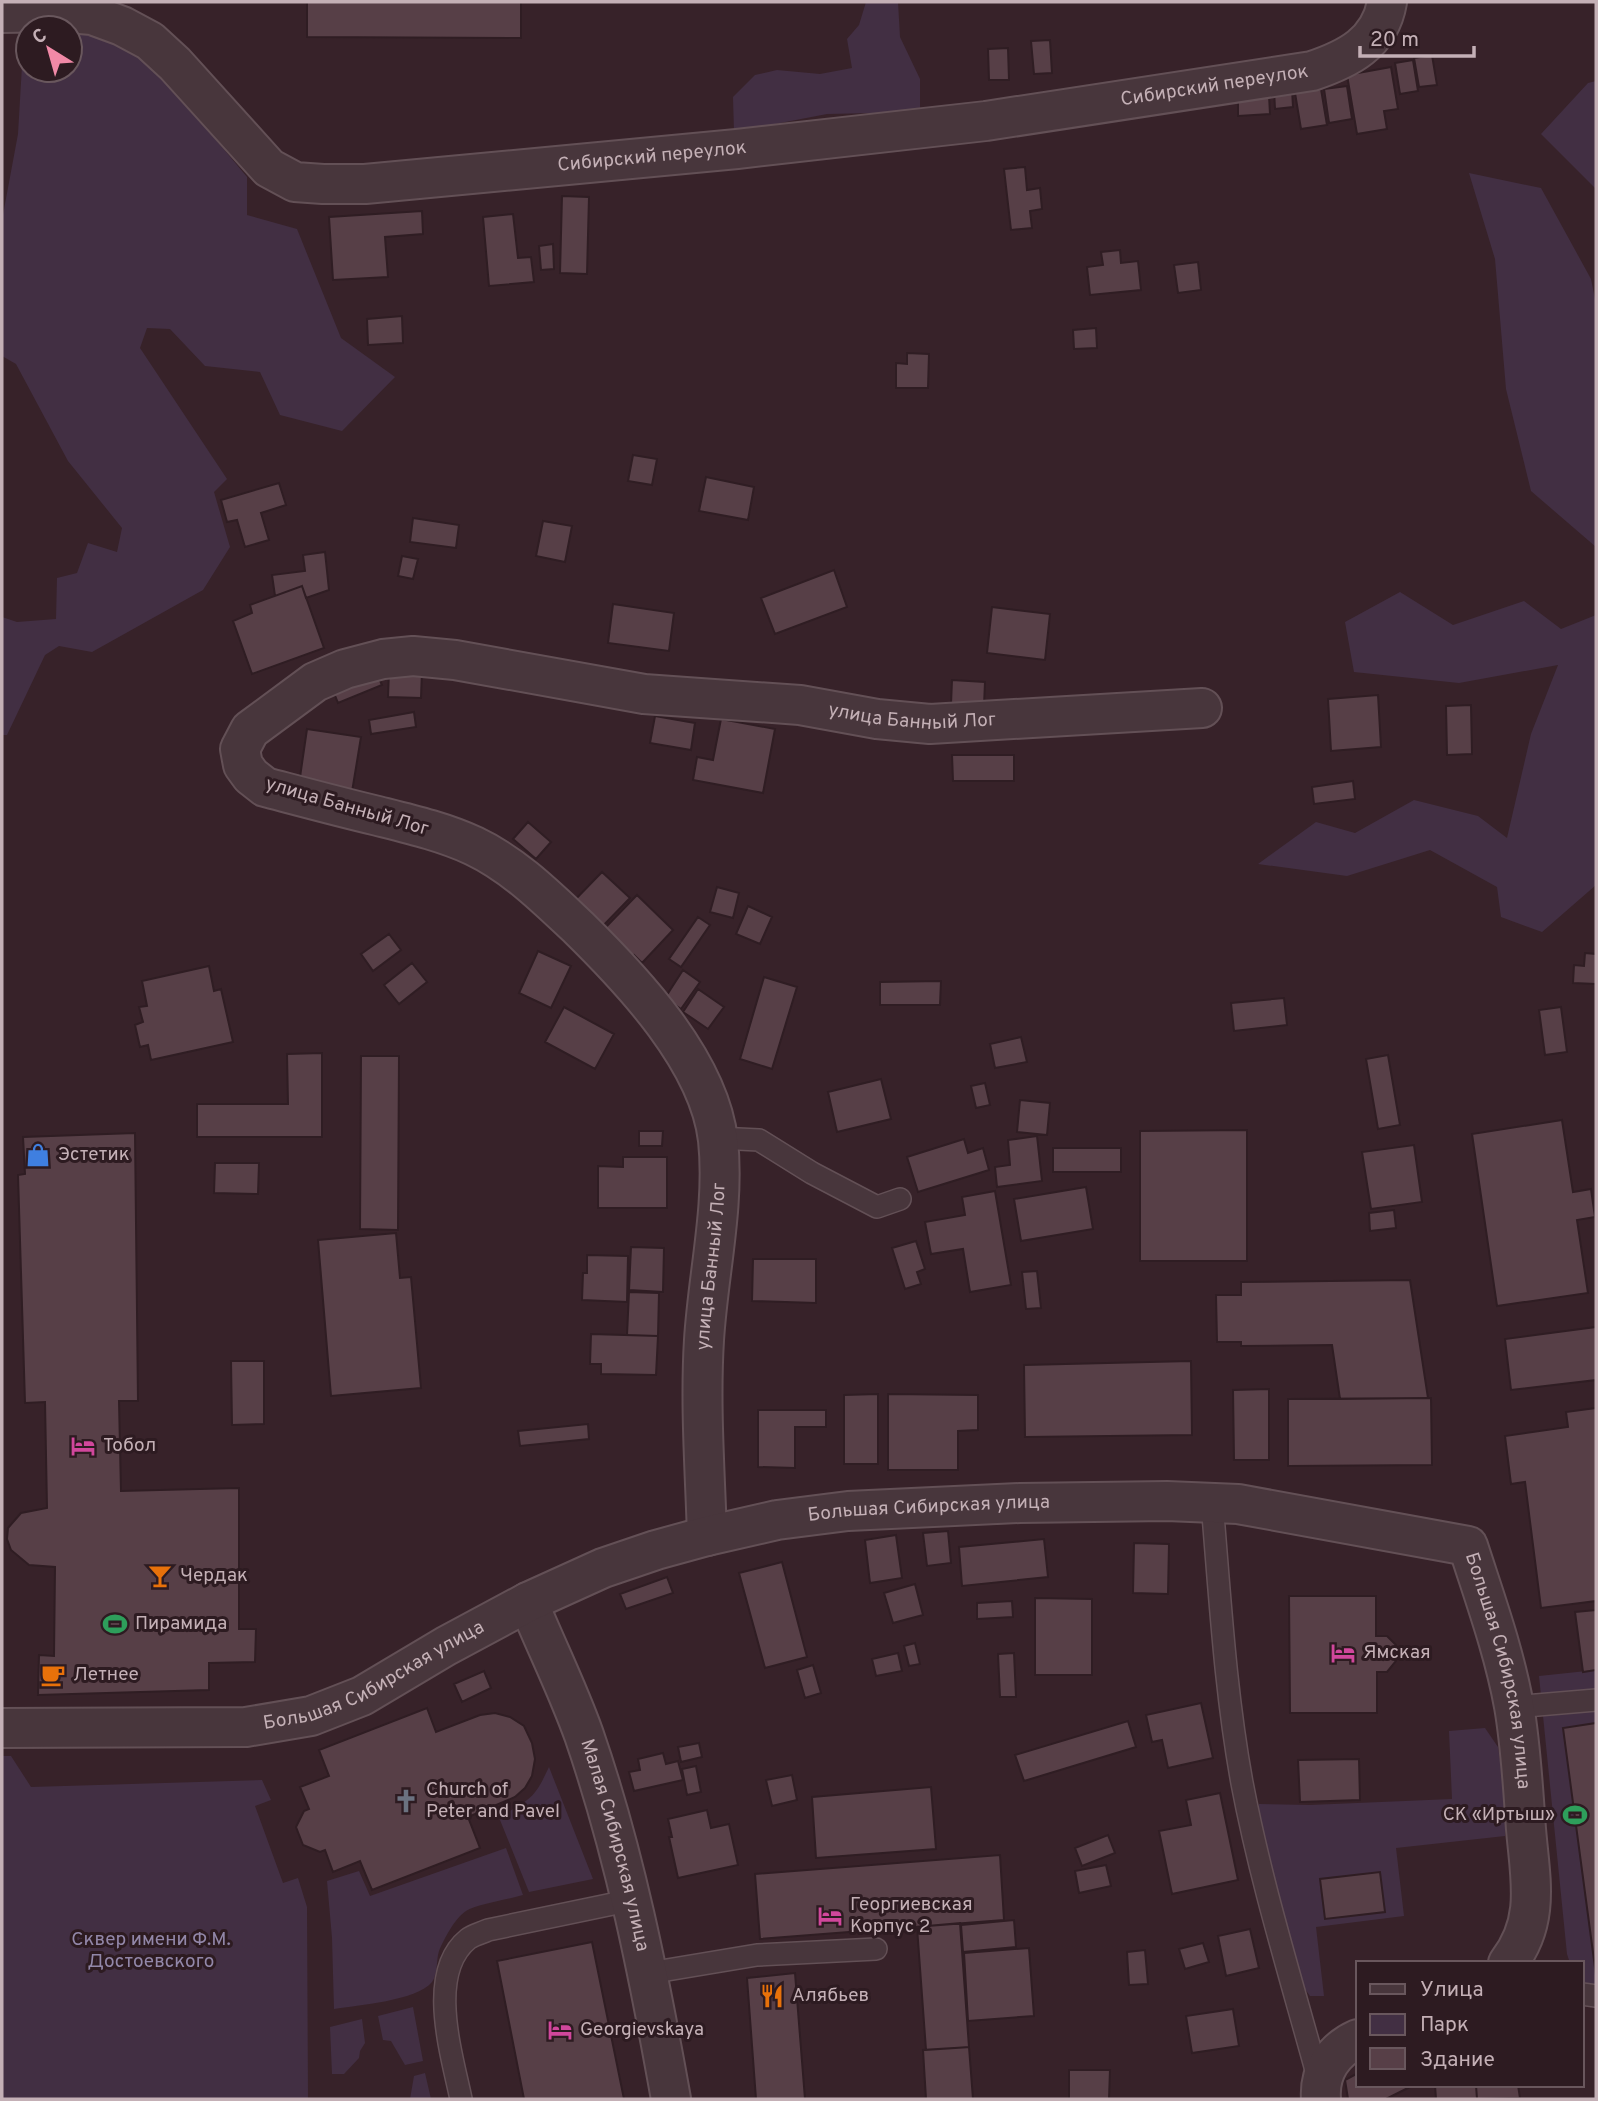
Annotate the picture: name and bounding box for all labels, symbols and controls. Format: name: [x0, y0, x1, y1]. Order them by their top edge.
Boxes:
north arrow: [14, 14, 84, 84]
scale bar: [1360, 14, 1474, 58]
text: С: [28, 24, 52, 50]
text: 20 m: [1370, 27, 1419, 54]
street label: Сибирский переулок: [1119, 60, 1310, 112]
street label: Сибирский переулок: [557, 136, 748, 178]
street label: улица Банный Лог: [826, 698, 997, 736]
street label: улица Банный Лог: [263, 772, 431, 842]
shop icon: Эстетик: [24, 1141, 52, 1169]
place label: Эстетик: [58, 1143, 130, 1167]
street label: улица Банный Лог: [691, 1182, 732, 1351]
hotel icon: Тобол: [69, 1432, 97, 1460]
place label: Тобол: [103, 1434, 156, 1458]
street label: Большая Сибирская улица: [806, 1491, 1050, 1528]
street label: Большая Сибирская улица: [1459, 1549, 1535, 1790]
bar icon: Чердак: [146, 1562, 174, 1590]
place label: Чердак: [180, 1564, 248, 1588]
sports icon: Пирамида: [101, 1610, 129, 1638]
place label: Пирамида: [135, 1612, 227, 1636]
street label: Большая Сибирская улица: [261, 1616, 489, 1736]
hotel icon: Ямская: [1329, 1639, 1357, 1667]
place label: Ямская: [1363, 1641, 1431, 1665]
cafe icon: Летнее: [39, 1661, 67, 1689]
place label: Летнее: [73, 1663, 139, 1687]
street label: Малая Сибирская улица: [574, 1736, 654, 1954]
place label: Church of Peter and Pavel: [426, 1778, 560, 1824]
church icon: Church of Peter and Pavel: [392, 1787, 420, 1815]
sports icon: СК «Иртыш»: [1561, 1801, 1589, 1829]
place label: СК «Иртыш»: [1443, 1803, 1555, 1827]
place label: Георгиевская Корпус 2: [850, 1893, 973, 1939]
hotel icon: Георгиевская Корпус 2: [816, 1902, 844, 1930]
park label: Сквер имени Ф.М. Достоевского: [71, 1928, 231, 1974]
legend: [1356, 1961, 1584, 2087]
text: Улица: [1420, 1977, 1484, 2004]
restaurant icon: Алябьев: [758, 1982, 786, 2010]
place label: Алябьев: [792, 1984, 869, 2008]
text: Парк: [1420, 2012, 1469, 2039]
hotel icon: Georgievskaya: [546, 2016, 574, 2044]
place label: Georgievskaya: [580, 2018, 704, 2042]
text: Здание: [1420, 2047, 1495, 2074]

